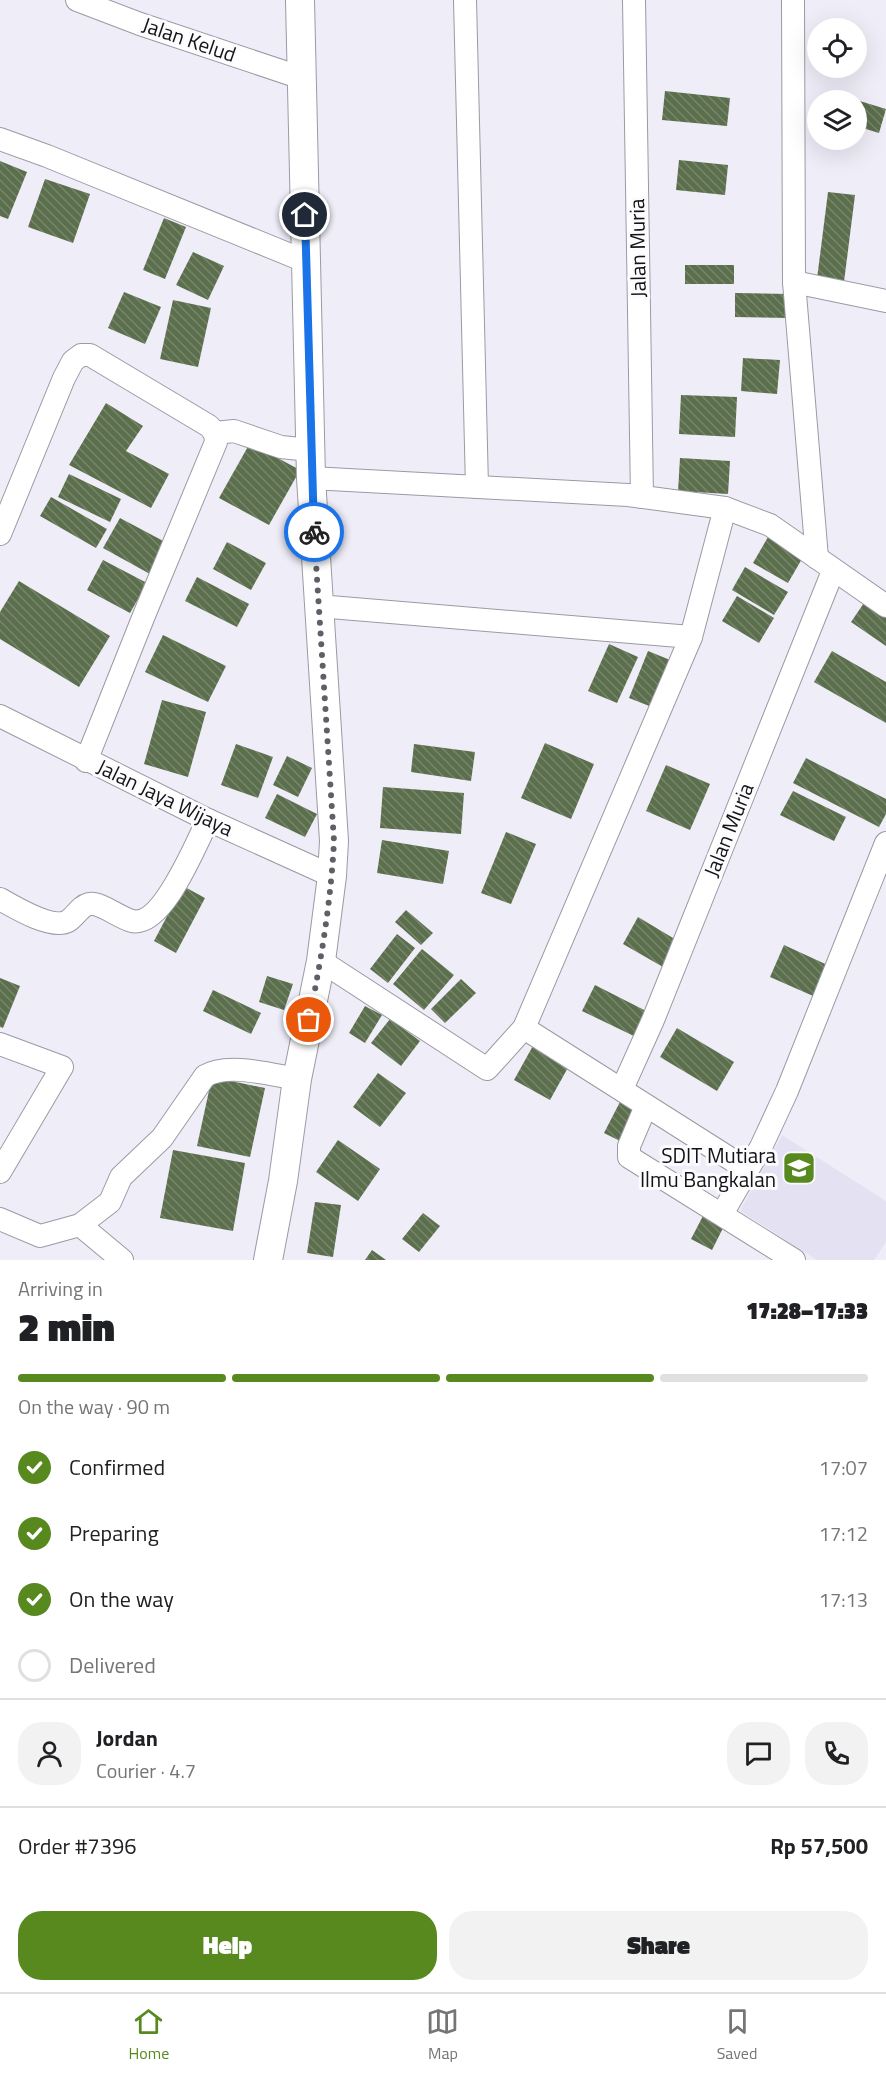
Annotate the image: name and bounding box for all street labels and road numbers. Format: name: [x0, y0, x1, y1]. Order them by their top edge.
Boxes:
street label: Jalan Kelud: [138, 8, 240, 70]
street label: Jalan Muria: [620, 198, 654, 298]
street label: Jalan Jaya Wijaya: [92, 750, 239, 844]
street label: Jalan Muria: [695, 777, 762, 882]

